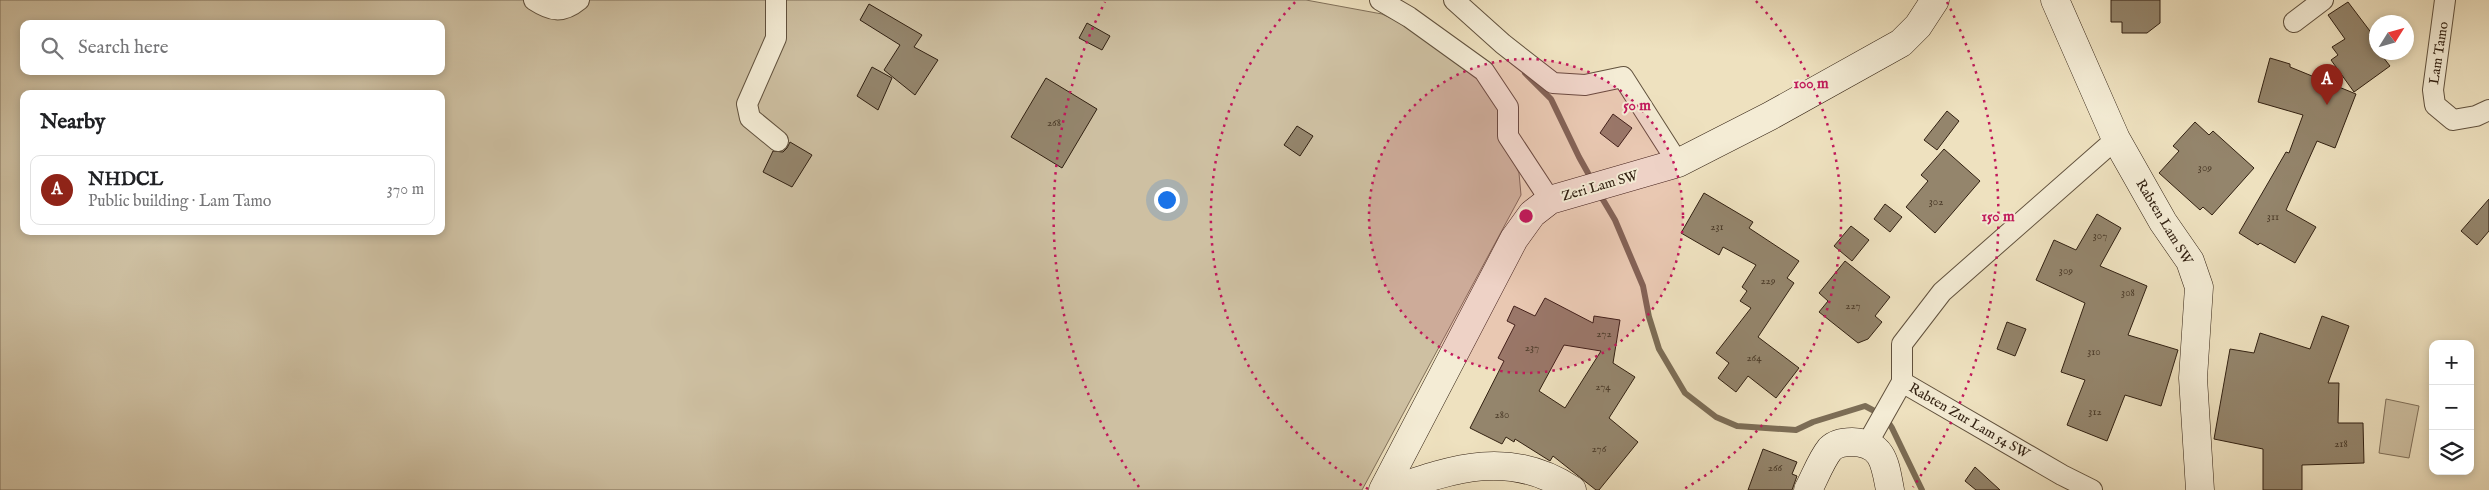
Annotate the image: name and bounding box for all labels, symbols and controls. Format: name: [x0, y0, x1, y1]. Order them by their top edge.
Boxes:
north arrow: [2369, 15, 2414, 60]
search box: [20, 20, 445, 75]
street label: Lam Tamo: [2425, 20, 2453, 86]
icon: search: [38, 34, 66, 62]
text: Search here: [78, 36, 169, 60]
pin: A: [2311, 64, 2343, 105]
text: 100 m: [1793, 74, 1829, 93]
text: 50 m: [1623, 96, 1651, 115]
text: Nearby: [40, 109, 105, 136]
house number: 268: [1047, 116, 1061, 130]
house number: 309: [2198, 161, 2212, 175]
street label: Zeri Lam SW: [1560, 166, 1641, 205]
text: NHDCL: [88, 168, 163, 192]
street label: Rabten Lam SW: [2131, 176, 2197, 268]
text: A: [52, 180, 62, 200]
text: 370 m: [387, 180, 424, 200]
your location: [1154, 187, 1180, 213]
text: Public building · Lam Tamo: [88, 192, 271, 212]
house number: 302: [1929, 195, 1943, 209]
centre of rings: [1517, 207, 1535, 225]
text: 150 m: [1981, 207, 2015, 226]
house number: 311: [2267, 210, 2279, 224]
house number: 231: [1710, 220, 1724, 234]
house number: 307: [2093, 229, 2107, 243]
house number: 309: [2059, 264, 2073, 278]
house number: 229: [1760, 274, 1776, 288]
house number: 308: [2121, 286, 2135, 300]
house number: 227: [1845, 299, 1861, 313]
house number: 272: [1596, 327, 1612, 341]
map controls: [2429, 340, 2474, 475]
button: +: [2429, 340, 2474, 385]
house number: 237: [1525, 341, 1539, 355]
house number: 310: [2087, 345, 2101, 359]
house number: 264: [1746, 351, 1762, 365]
street label: Rabten Zur Lam 54 SW: [1905, 379, 2033, 463]
house number: 274: [1595, 380, 1611, 394]
button: −: [2429, 385, 2474, 430]
house number: 312: [2088, 405, 2102, 419]
house number: 280: [1495, 408, 1509, 422]
button: layers: [2429, 430, 2474, 475]
house number: 218: [2334, 437, 2348, 451]
house number: 276: [1592, 442, 1607, 456]
house number: 266: [1768, 461, 1783, 475]

